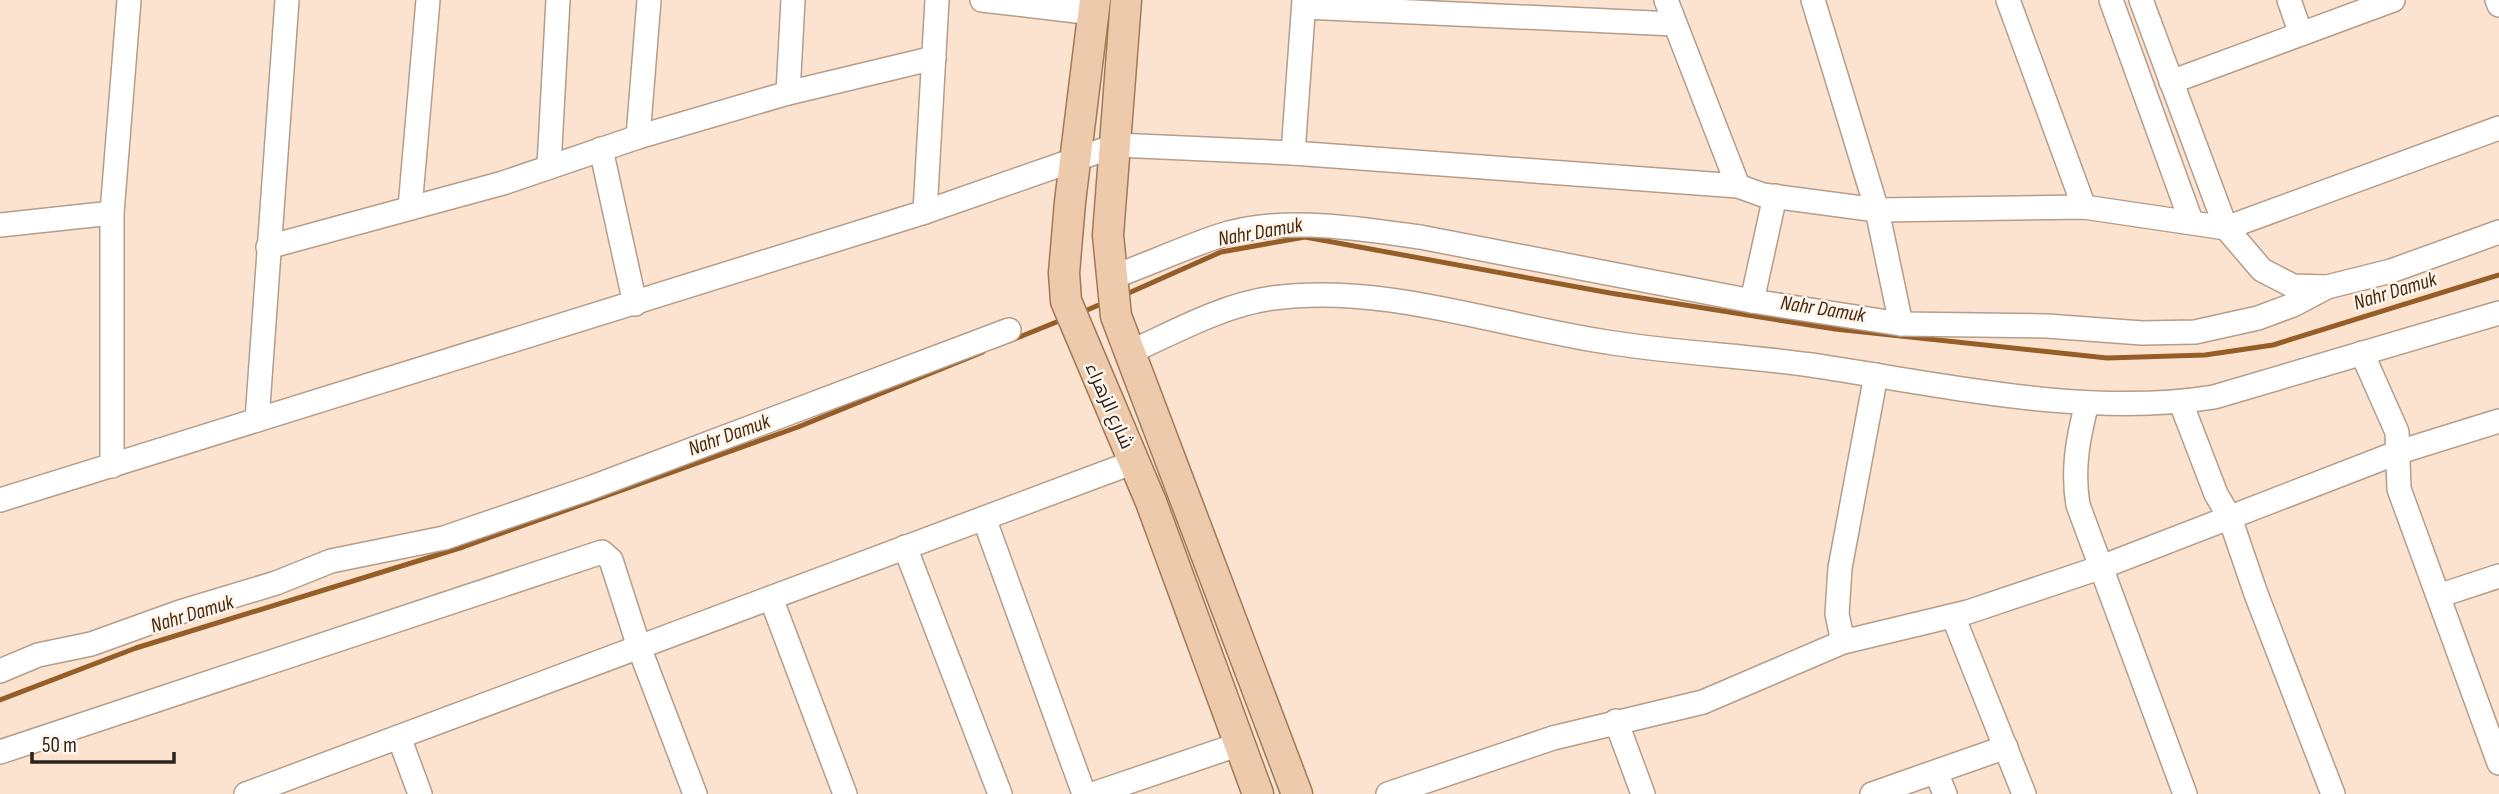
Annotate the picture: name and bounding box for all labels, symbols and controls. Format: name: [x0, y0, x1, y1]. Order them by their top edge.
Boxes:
water label: Nahr Damuk: [1216, 212, 1305, 252]
water label: Nahr Damuk: [2351, 266, 2441, 315]
water label: Nahr Damuk: [1779, 290, 1868, 328]
street label: شارع الزهراء: [1079, 359, 1138, 453]
water label: Nahr Damuk: [685, 408, 774, 461]
water label: Nahr Damuk: [148, 589, 238, 638]
scale bar: [32, 720, 173, 764]
text: 50 m: [42, 733, 77, 758]

